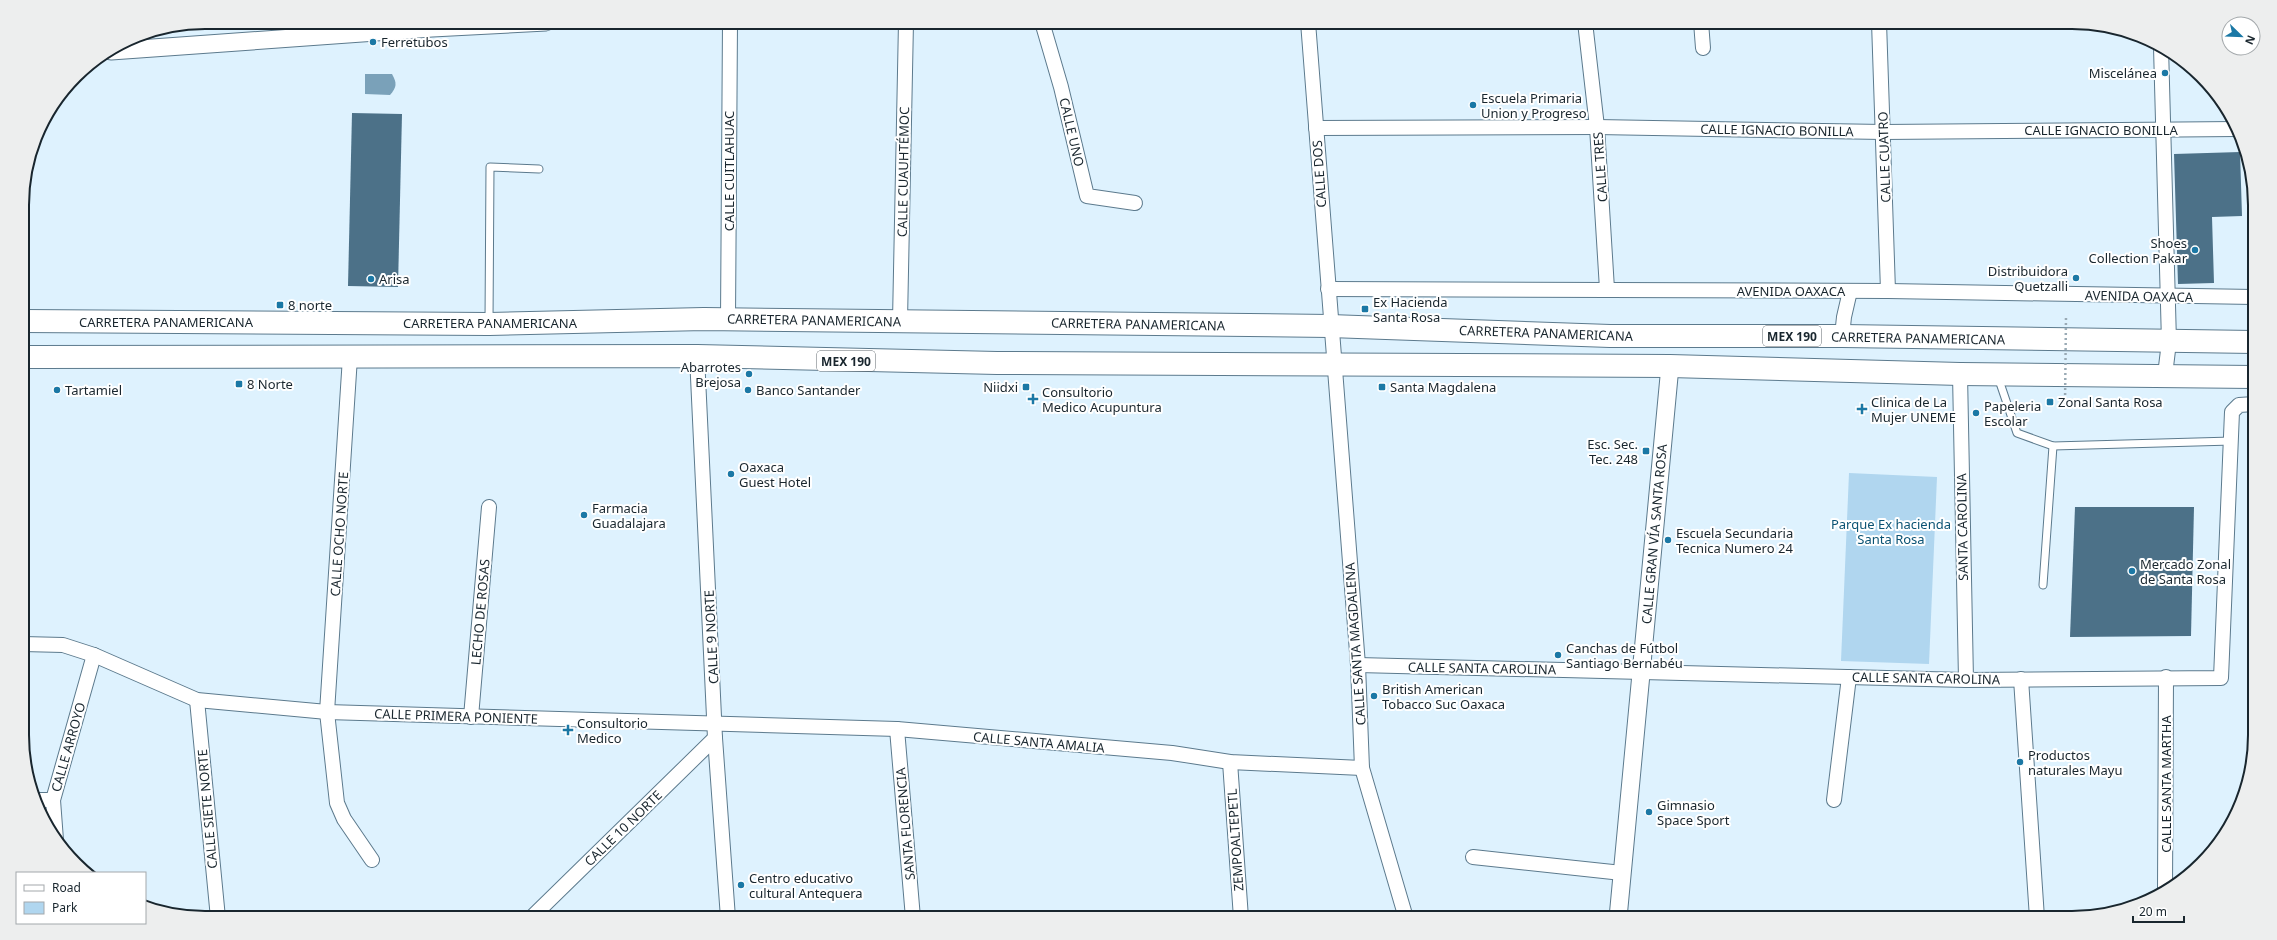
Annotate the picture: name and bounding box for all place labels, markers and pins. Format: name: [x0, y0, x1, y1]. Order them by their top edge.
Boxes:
place label: Ferretubos: [381, 33, 448, 51]
marker: Ferretubos: [368, 37, 378, 47]
place label: Miscelánea: [2089, 64, 2157, 82]
marker: Miscelánea: [2160, 68, 2170, 78]
place label: Escuela Primaria Union y Progreso: [1481, 89, 1587, 122]
marker: Escuela Primaria Union y Progreso: [1468, 100, 1478, 110]
place label: Shoes Collection Pakar: [2089, 234, 2188, 267]
marker: Shoes Collection Pakar: [2190, 245, 2200, 255]
place label: Distribuidora Quetzalli: [1988, 262, 2068, 295]
place label: Arisa: [379, 270, 410, 288]
marker: Distribuidora Quetzalli: [2071, 273, 2081, 283]
marker: Arisa: [366, 274, 376, 284]
place label: Ex Hacienda Santa Rosa: [1373, 293, 1448, 326]
place label: 8 norte: [288, 296, 332, 314]
marker: 8 norte: [275, 300, 285, 310]
marker: Ex Hacienda Santa Rosa: [1360, 304, 1370, 314]
place label: Abarrotes Brejosa: [681, 358, 741, 391]
marker: Abarrotes Brejosa: [744, 369, 754, 379]
place label: 8 Norte: [247, 375, 293, 393]
place label: Niidxi: [983, 378, 1018, 396]
place label: Santa Magdalena: [1390, 378, 1496, 396]
marker: 8 Norte: [234, 379, 244, 389]
place label: Tartamiel: [65, 381, 122, 399]
place label: Banco Santander: [756, 381, 861, 399]
marker: Niidxi: [1021, 382, 1031, 392]
marker: Santa Magdalena: [1377, 382, 1387, 392]
place label: Consultorio Medico Acupuntura: [1042, 383, 1162, 416]
marker: Tartamiel: [52, 385, 62, 395]
marker: Banco Santander: [743, 385, 753, 395]
marker: Consultorio Medico Acupuntura: [1027, 393, 1039, 405]
place label: Clinica de La Mujer UNEME: [1871, 393, 1956, 426]
place label: Zonal Santa Rosa: [2058, 393, 2163, 411]
place label: Papeleria Escolar: [1984, 397, 2041, 430]
marker: Zonal Santa Rosa: [2045, 397, 2055, 407]
marker: Clinica de La Mujer UNEME: [1856, 403, 1868, 415]
marker: Papeleria Escolar: [1971, 408, 1981, 418]
place label: Esc. Sec. Tec. 248: [1587, 435, 1638, 468]
marker: Esc. Sec. Tec. 248: [1641, 446, 1651, 456]
place label: Oaxaca Guest Hotel: [739, 458, 811, 491]
marker: Oaxaca Guest Hotel: [726, 469, 736, 479]
place label: Farmacia Guadalajara: [592, 499, 666, 532]
marker: Farmacia Guadalajara: [579, 510, 589, 520]
place label: Escuela Secundaria Tecnica Numero 24: [1676, 524, 1793, 557]
marker: Escuela Secundaria Tecnica Numero 24: [1663, 535, 1673, 545]
place label: Mercado Zonal de Santa Rosa: [2140, 555, 2231, 588]
marker: Mercado Zonal de Santa Rosa: [2127, 566, 2137, 576]
place label: Canchas de Fútbol Santiago Bernabéu: [1566, 639, 1683, 672]
marker: Canchas de Fútbol Santiago Bernabéu: [1553, 650, 1563, 660]
place label: British American Tobacco Suc Oaxaca: [1382, 680, 1505, 713]
marker: British American Tobacco Suc Oaxaca: [1369, 691, 1379, 701]
place label: Consultorio Medico: [577, 714, 648, 747]
marker: Consultorio Medico: [562, 724, 574, 736]
place label: Productos naturales Mayu: [2028, 746, 2123, 779]
marker: Productos naturales Mayu: [2015, 757, 2025, 767]
place label: Gimnasio Space Sport: [1657, 796, 1730, 829]
marker: Gimnasio Space Sport: [1644, 807, 1654, 817]
place label: Centro educativo cultural Antequera: [749, 869, 863, 902]
marker: Centro educativo cultural Antequera: [736, 880, 746, 890]

